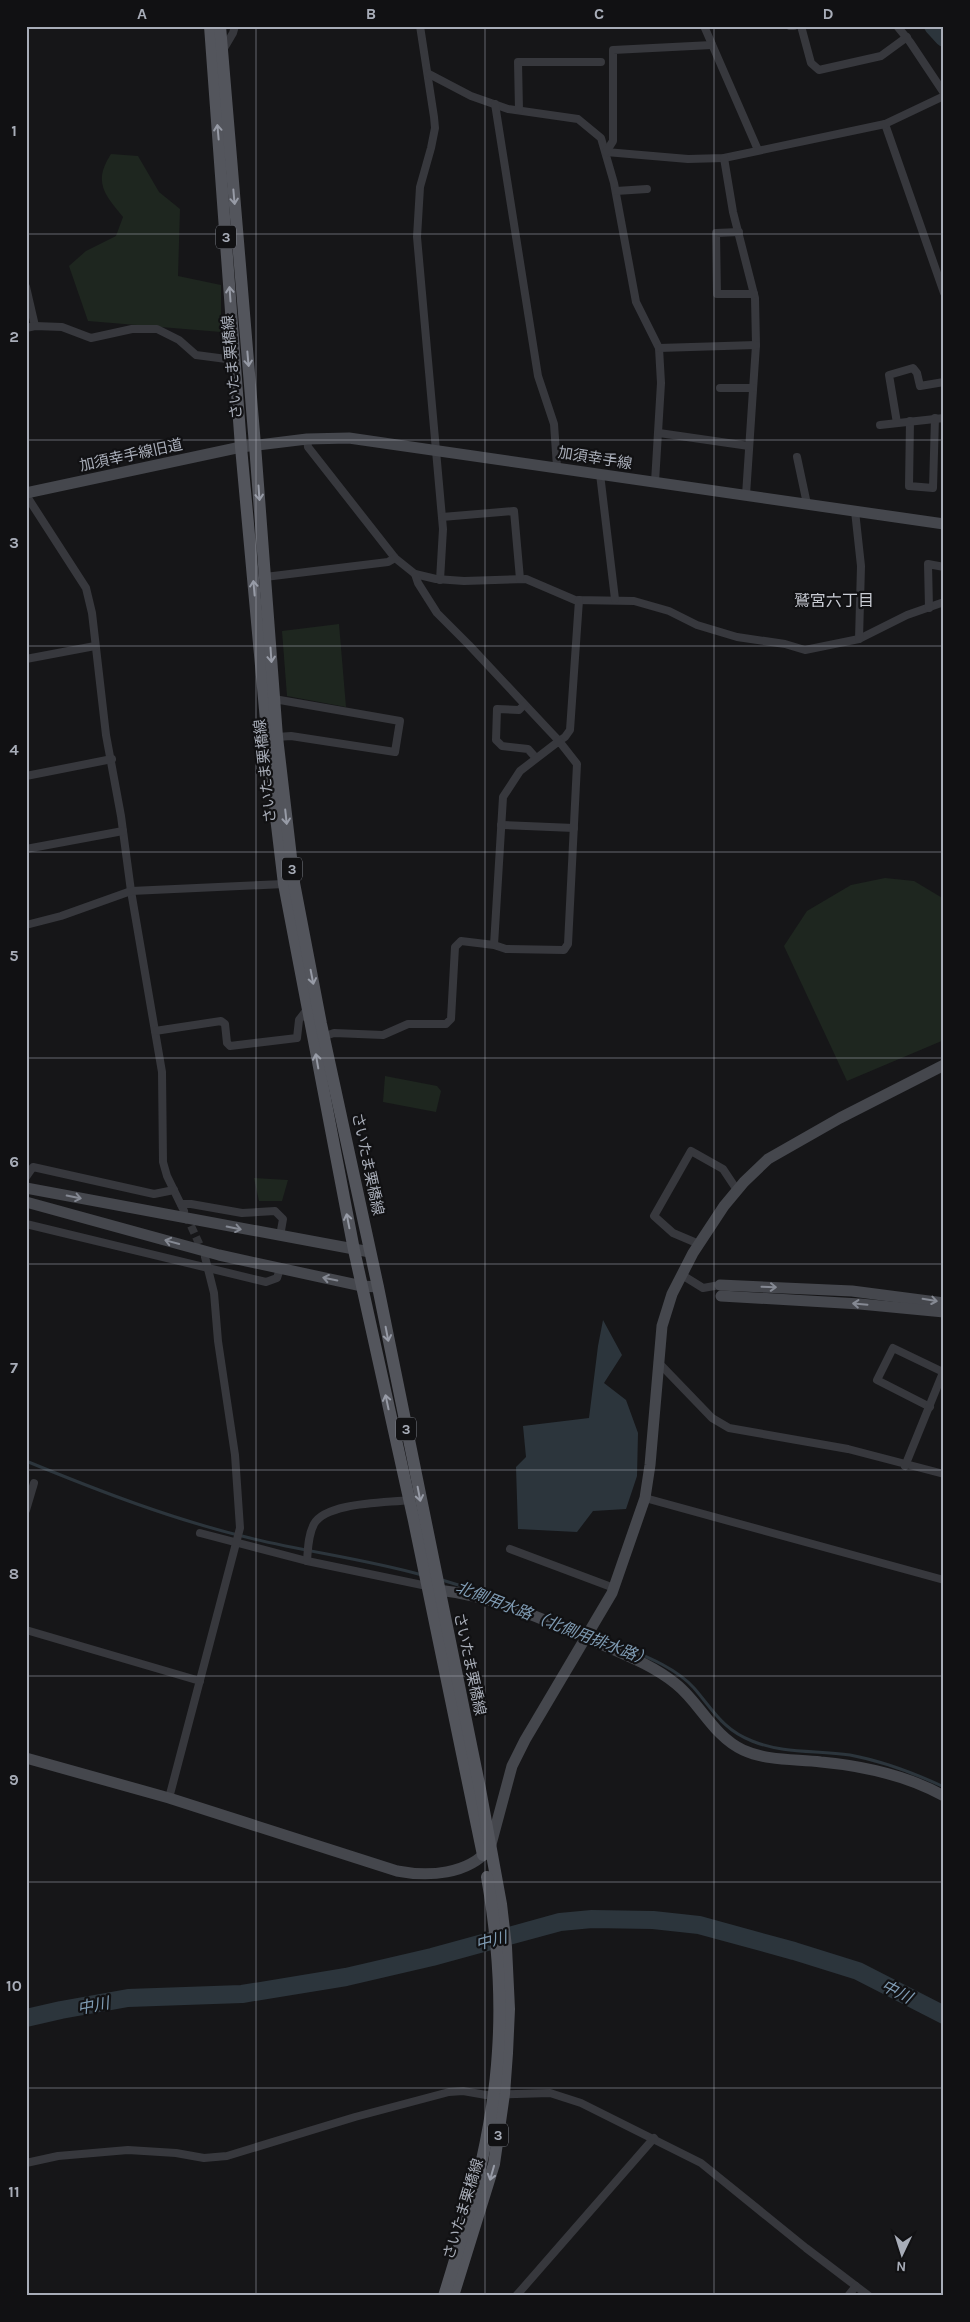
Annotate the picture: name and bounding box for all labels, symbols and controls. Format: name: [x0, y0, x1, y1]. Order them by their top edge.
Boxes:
text: A: [137, 4, 147, 23]
text: B: [366, 4, 376, 23]
text: C: [594, 4, 604, 23]
text: D: [823, 4, 834, 23]
text: 1: [11, 121, 17, 140]
one-way arrow: [214, 124, 223, 140]
one-way arrow: [229, 189, 239, 205]
road number: 3: [216, 226, 236, 248]
one-way arrow: [225, 286, 234, 302]
street label: さいたま栗橋線: [218, 314, 246, 420]
text: 2: [9, 327, 19, 346]
one-way arrow: [243, 351, 253, 367]
street label: 加須幸手線旧道: [78, 435, 184, 475]
street label: 加須幸手線: [557, 443, 633, 473]
one-way arrow: [254, 485, 264, 501]
text: 3: [9, 533, 19, 552]
one-way arrow: [249, 581, 259, 597]
district label: 鷲宮六丁目: [794, 591, 874, 610]
one-way arrow: [266, 647, 275, 663]
street label: さいたま栗橋線: [251, 718, 279, 824]
text: 4: [9, 740, 19, 759]
one-way arrow: [281, 809, 291, 825]
road number: 3: [282, 858, 302, 881]
text: 5: [9, 946, 19, 965]
one-way arrow: [308, 969, 318, 985]
one-way arrow: [311, 1054, 321, 1070]
street label: さいたま栗橋線: [348, 1111, 388, 1217]
text: 6: [9, 1152, 19, 1171]
one-way arrow: [66, 1193, 82, 1202]
one-way arrow: [343, 1213, 353, 1229]
one-way arrow: [225, 1223, 241, 1233]
one-way arrow: [164, 1237, 180, 1247]
one-way arrow: [322, 1274, 338, 1283]
one-way arrow: [760, 1282, 776, 1291]
one-way arrow: [922, 1296, 938, 1306]
one-way arrow: [853, 1299, 869, 1309]
one-way arrow: [383, 1326, 393, 1342]
text: 7: [10, 1358, 18, 1377]
one-way arrow: [381, 1394, 391, 1410]
road number: 3: [396, 1418, 416, 1440]
one-way arrow: [414, 1486, 424, 1502]
text: 8: [9, 1564, 19, 1583]
water label: 北側用水路（北側用排水路）: [453, 1577, 654, 1670]
street label: さいたま栗橋線: [450, 1611, 490, 1717]
text: 9: [9, 1770, 19, 1789]
water label: 中川: [473, 1927, 511, 1954]
text: 10: [6, 1976, 22, 1995]
water label: 中川: [878, 1976, 917, 2008]
water label: 中川: [76, 1993, 113, 2018]
road number: 3: [488, 2124, 508, 2146]
street label: さいたま栗橋線: [439, 2156, 487, 2262]
one-way arrow: [486, 2165, 496, 2181]
text: 11: [8, 2182, 20, 2201]
north arrow: [878, 2230, 928, 2280]
text: N: [896, 2258, 907, 2275]

